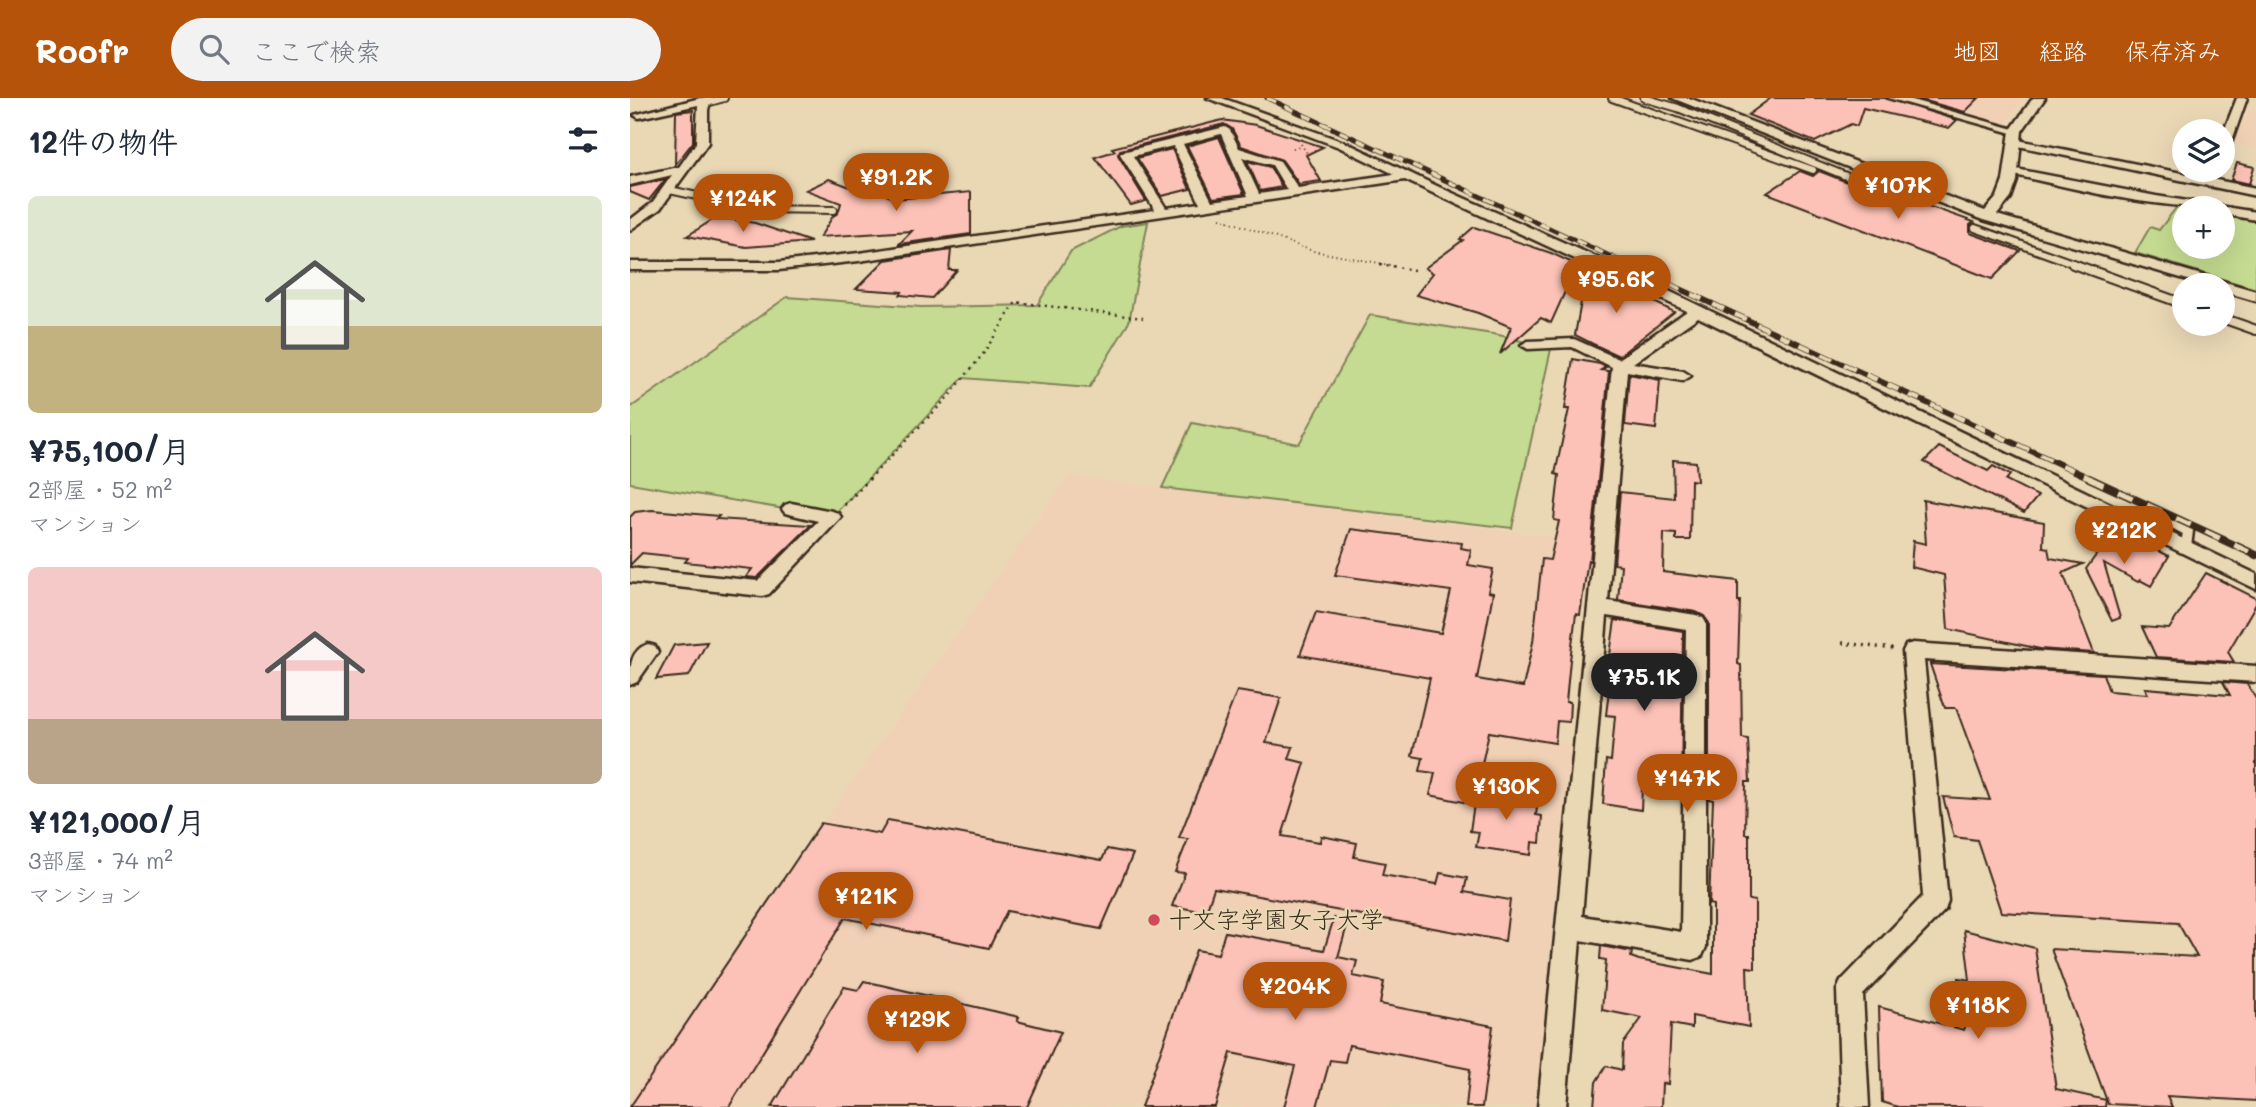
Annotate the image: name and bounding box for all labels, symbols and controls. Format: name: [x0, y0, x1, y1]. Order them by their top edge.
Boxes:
search box: [171, 18, 661, 81]
text: Roofr: [35, 28, 129, 71]
icon: search: [195, 30, 233, 68]
text: ここで検索: [251, 34, 381, 68]
text: 地図: [1953, 35, 2001, 66]
text: 経路: [2039, 35, 2087, 66]
text: 保存済み: [2125, 35, 2221, 66]
map controls: [2172, 119, 2235, 336]
button: layers: [2172, 119, 2235, 182]
text: 12件の物件: [28, 121, 178, 161]
icon: filters: [564, 121, 602, 159]
pin: ¥91.2K: [839, 153, 953, 213]
text: ¥91.2K: [859, 161, 933, 191]
pin: ¥107K: [1849, 162, 1947, 221]
text: ¥107K: [1864, 169, 1932, 199]
pin: ¥124K: [694, 174, 792, 234]
text: ¥124K: [709, 182, 777, 212]
button: +: [2172, 196, 2235, 259]
icon: home: [252, 242, 378, 368]
pin: ¥95.6K: [1559, 256, 1673, 315]
text: ¥95.6K: [1577, 263, 1655, 293]
button: −: [2172, 273, 2235, 336]
text: ¥75,100/月: [28, 430, 190, 470]
text: 2部屋 · 52 m²: [28, 474, 172, 504]
pin: ¥212K: [2075, 506, 2173, 566]
text: マンション: [28, 508, 142, 538]
text: ¥212K: [2091, 514, 2157, 544]
icon: home: [252, 613, 378, 739]
pin: ¥75.1K: [1587, 654, 1701, 713]
text: ¥75.1K: [1607, 661, 1681, 691]
pin: ¥147K: [1638, 754, 1736, 814]
pin: ¥130K: [1457, 762, 1555, 822]
text: ¥147K: [1653, 762, 1721, 792]
text: ¥130K: [1472, 770, 1540, 800]
text: ¥121,000/月: [28, 801, 206, 841]
text: 3部屋 · 74 m²: [28, 845, 173, 875]
pin: ¥121K: [817, 872, 915, 932]
text: マンション: [28, 879, 142, 909]
text: ¥121K: [834, 880, 898, 910]
place label: 十文字学園女子大学: [1168, 903, 1384, 934]
marker: 十文字学園女子大学: [1146, 912, 1162, 928]
pin: ¥204K: [1246, 962, 1344, 1022]
text: ¥204K: [1259, 970, 1331, 1000]
pin: ¥118K: [1929, 982, 2027, 1041]
text: ¥118K: [1946, 989, 2010, 1019]
pin: ¥129K: [868, 996, 966, 1055]
text: ¥129K: [883, 1003, 951, 1033]

